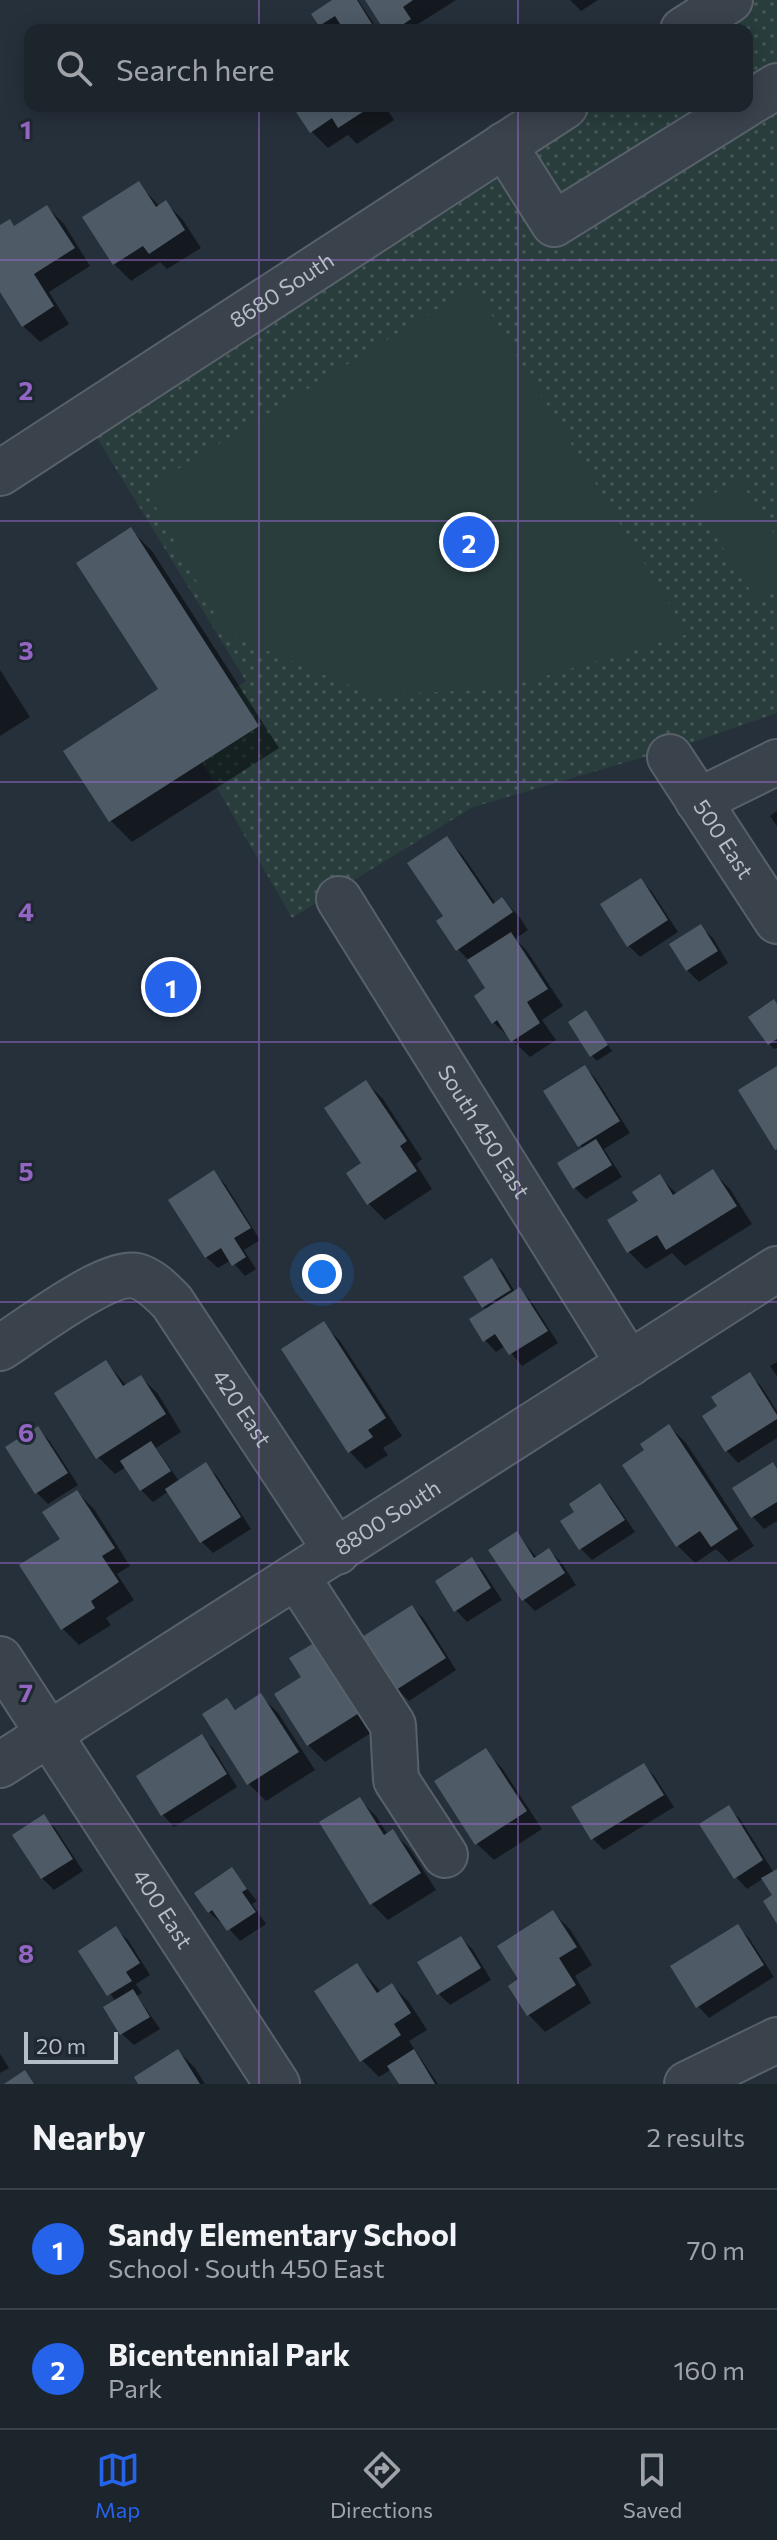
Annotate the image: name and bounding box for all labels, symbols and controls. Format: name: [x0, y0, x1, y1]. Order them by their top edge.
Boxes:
search box: [24, 24, 753, 112]
icon: search: [52, 46, 96, 90]
text: Search here: [116, 50, 275, 87]
text: 1: [20, 113, 32, 144]
street label: 8680 South: [224, 246, 339, 333]
text: 2: [19, 374, 33, 405]
pin: 2: [443, 512, 495, 572]
text: 3: [18, 634, 34, 665]
street label: 500 East: [688, 794, 760, 884]
text: 4: [18, 895, 34, 926]
pin: 1: [145, 957, 197, 1017]
street label: South 450 East: [433, 1060, 536, 1203]
text: 5: [18, 1155, 34, 1186]
your location: [302, 1254, 342, 1294]
street label: 420 East: [207, 1364, 278, 1452]
text: 6: [18, 1416, 34, 1447]
street label: 8800 South: [330, 1473, 445, 1561]
text: 7: [19, 1676, 33, 1707]
street label: 400 East: [127, 1863, 199, 1953]
text: 8: [18, 1937, 34, 1968]
scale bar: [24, 2028, 118, 2064]
text: 20 m: [36, 2032, 86, 2059]
text: Nearby: [32, 2115, 146, 2157]
text: 2 results: [647, 2121, 745, 2152]
text: Sandy Elementary School: [108, 2215, 457, 2252]
text: 1: [52, 2234, 64, 2265]
text: 70 m: [687, 2234, 745, 2265]
text: School · South 450 East: [108, 2252, 385, 2283]
text: Bicentennial Park: [108, 2335, 350, 2372]
text: 2: [51, 2354, 65, 2385]
text: 160 m: [673, 2354, 745, 2385]
text: Park: [108, 2372, 162, 2403]
tab: Map: [95, 2448, 140, 2523]
tab: Directions: [330, 2448, 433, 2523]
tab: Saved: [623, 2448, 682, 2523]

